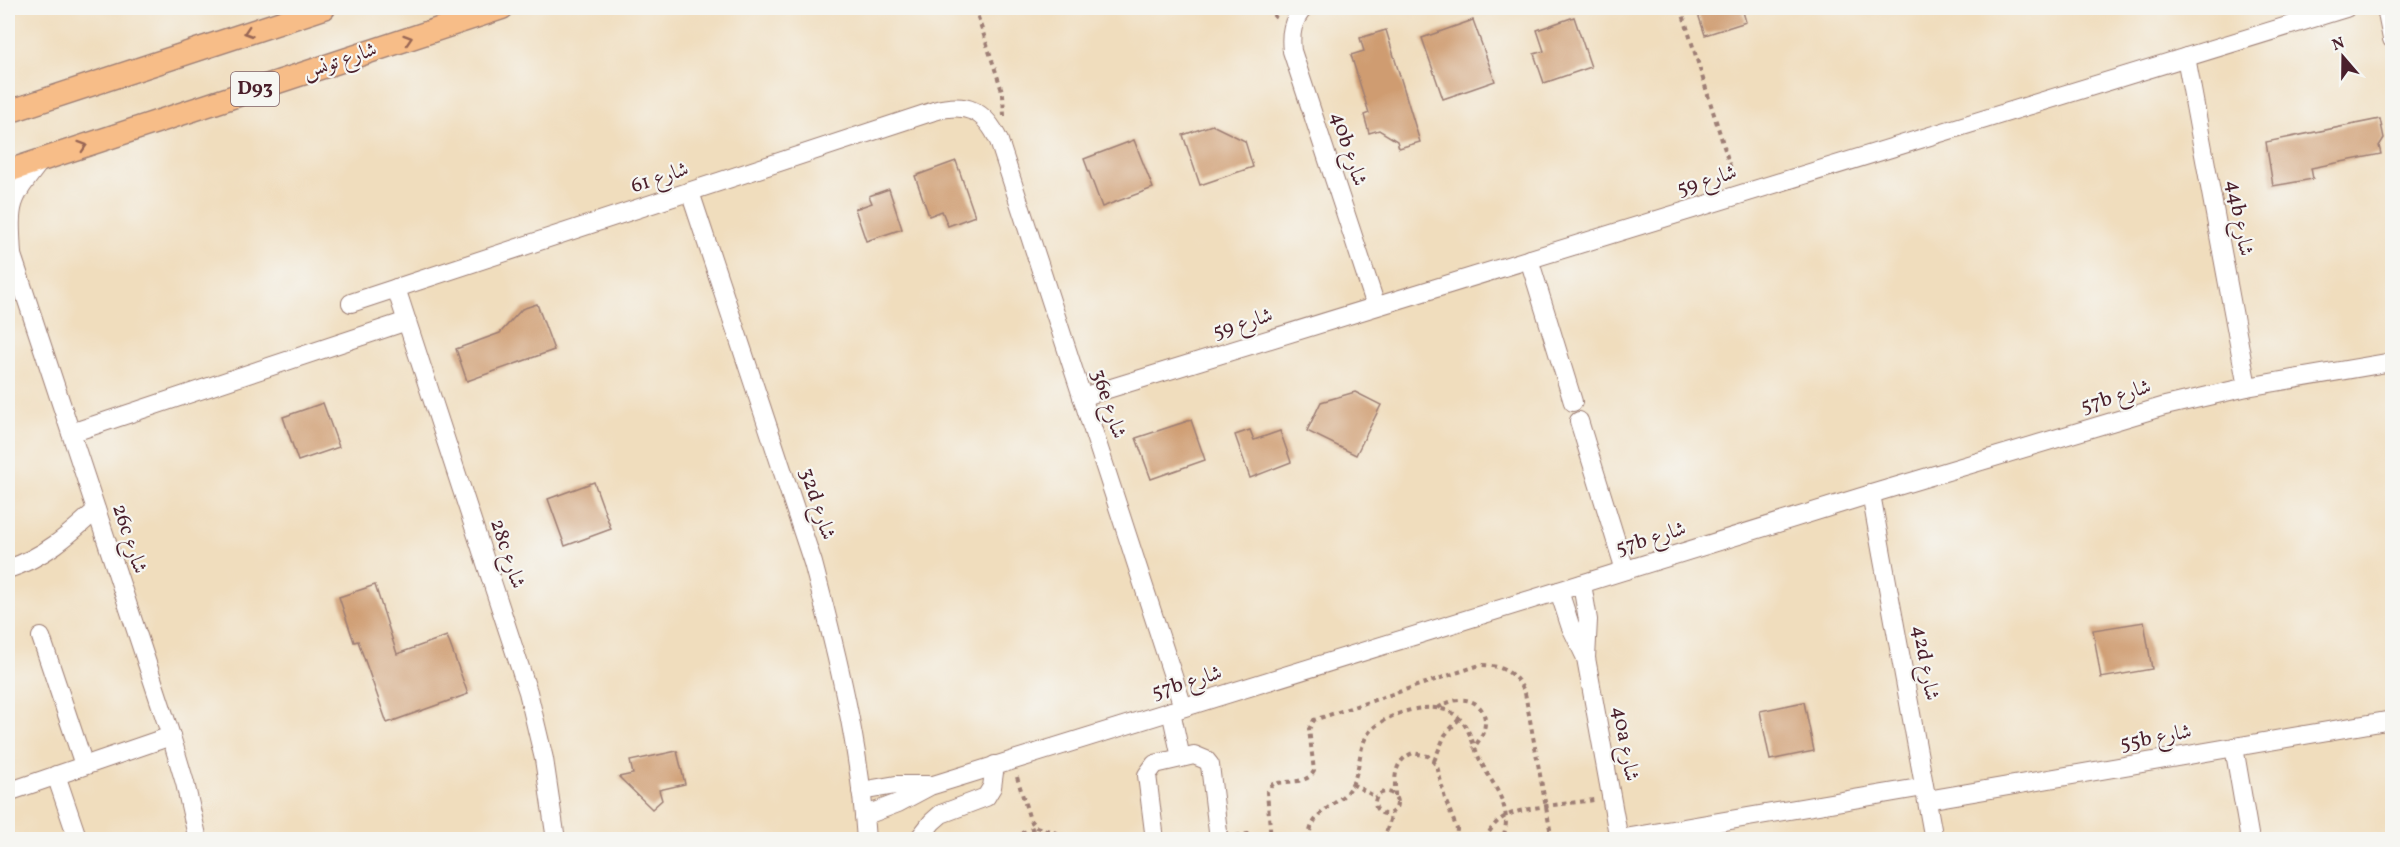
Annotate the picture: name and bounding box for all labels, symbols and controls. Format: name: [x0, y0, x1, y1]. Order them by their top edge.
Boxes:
one-way arrow: [243, 25, 254, 38]
north arrow: [2313, 27, 2373, 87]
text: N: [2329, 32, 2348, 57]
one-way arrow: [402, 33, 413, 46]
street label: شارع تونس: [299, 35, 382, 89]
road number: D93: [231, 72, 279, 106]
street label: 40b شارع: [1320, 108, 1374, 191]
one-way arrow: [77, 140, 88, 153]
street label: شارع 61: [627, 155, 693, 203]
street label: شارع 59: [1673, 158, 1741, 206]
street label: 44b شارع: [2216, 177, 2260, 259]
street label: شارع 59: [1209, 301, 1277, 349]
street label: 36e شارع: [1081, 365, 1133, 443]
street label: 57b شارع: [2077, 373, 2155, 423]
street label: 32d شارع: [790, 464, 842, 545]
street label: 26c شارع: [102, 500, 154, 578]
street label: 28c شارع: [480, 515, 532, 593]
street label: 57b شارع: [1612, 515, 1690, 565]
street label: 42d شارع: [1902, 623, 1946, 703]
street label: 57b شارع: [1148, 659, 1226, 709]
street label: 40a شارع: [1602, 704, 1646, 784]
street label: 55b شارع: [2118, 717, 2194, 761]

